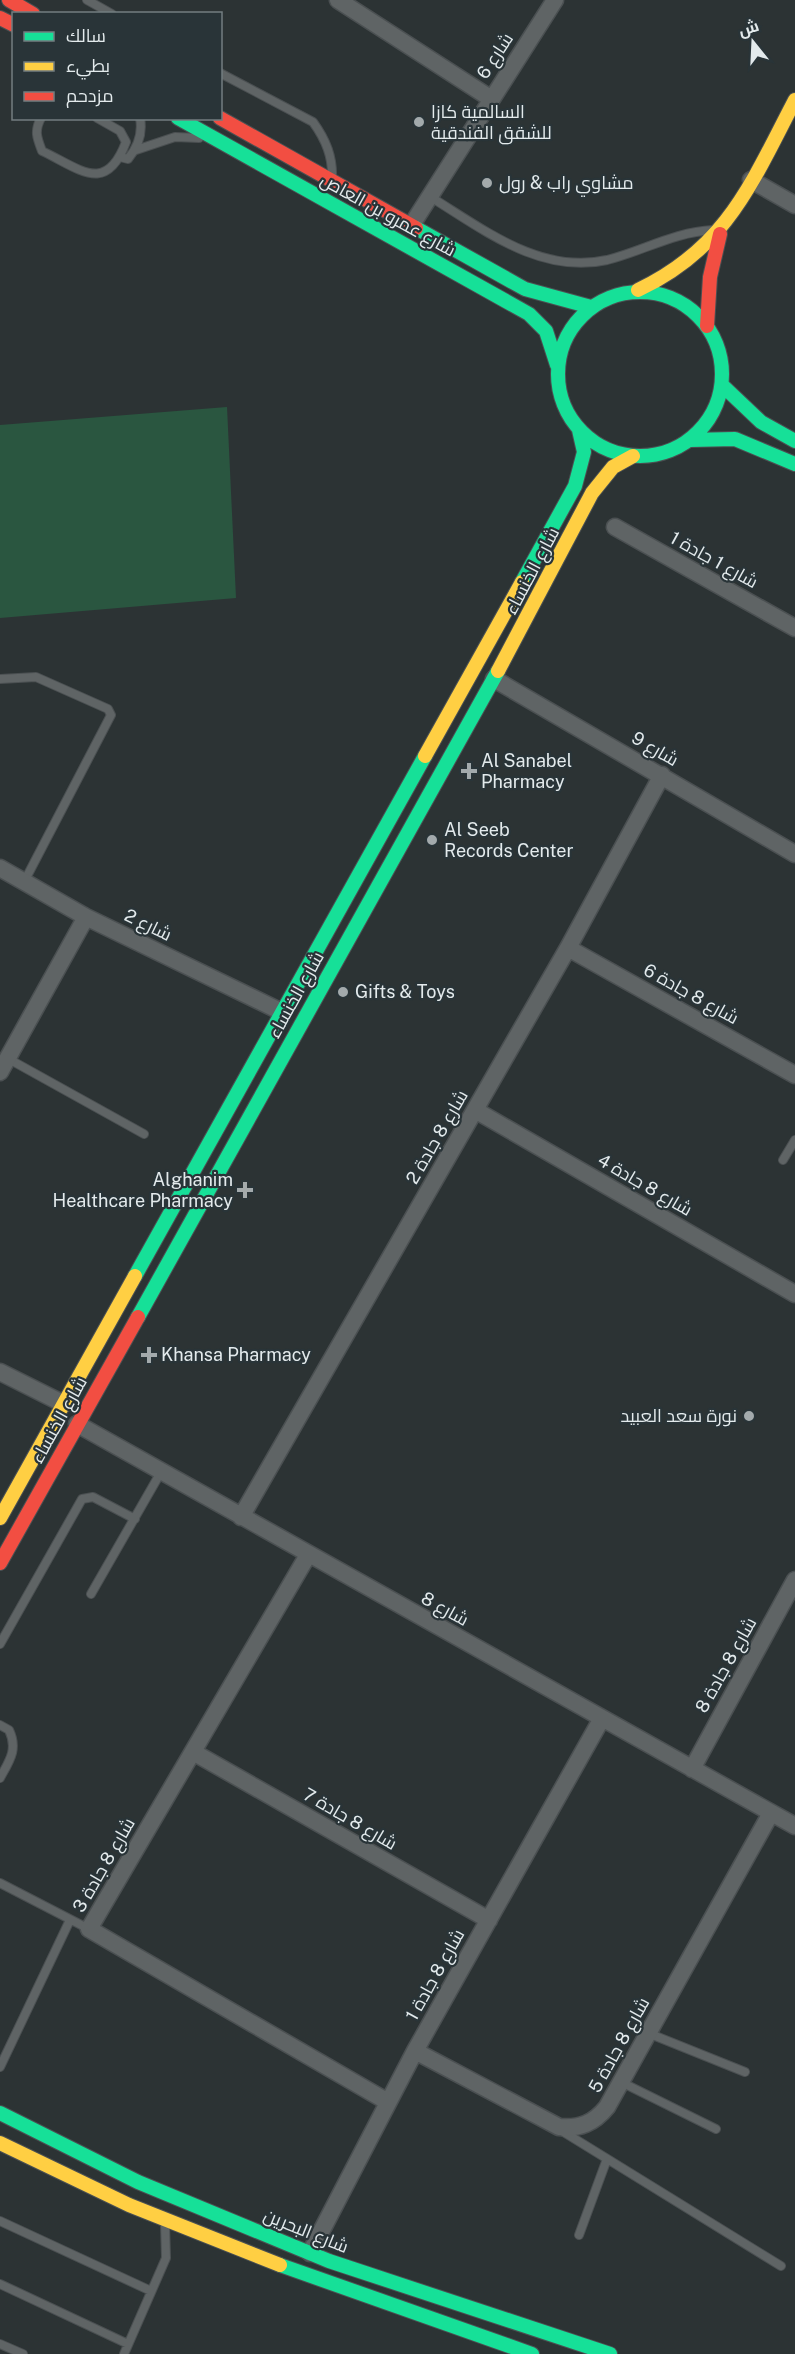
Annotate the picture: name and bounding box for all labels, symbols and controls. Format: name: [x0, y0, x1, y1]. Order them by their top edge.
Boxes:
legend: [12, 12, 222, 120]
north arrow: [723, 12, 783, 72]
text: ش: [736, 16, 761, 40]
text: سالك: [66, 25, 106, 46]
street label: شارع 6: [472, 29, 519, 84]
text: بطيء: [66, 55, 110, 80]
text: مزدحم: [66, 85, 114, 108]
place label: السالمية كازا للشقق الفندقية: [431, 101, 552, 145]
marker: السالمية كازا للشقق الفندقية: [412, 115, 426, 129]
street label: شارع عمرو بن العاص: [316, 169, 460, 262]
place label: مشاوي راب & رول: [499, 172, 634, 197]
marker: مشاوي راب & رول: [480, 176, 494, 190]
street label: شارع الخنساء: [500, 524, 565, 619]
street label: شارع 1 جادة 1: [666, 527, 762, 594]
street label: شارع 9: [627, 727, 682, 772]
place label: Al Sanabel Pharmacy: [481, 750, 572, 792]
marker: Al Sanabel Pharmacy: [462, 764, 476, 778]
place label: Al Seeb Records Center: [444, 819, 574, 861]
marker: Al Seeb Records Center: [425, 833, 439, 847]
street label: شارع 2: [120, 904, 175, 947]
street label: شارع الخنساء: [263, 948, 330, 1043]
street label: شارع 8 جادة 6: [639, 959, 742, 1030]
place label: Gifts & Toys: [355, 981, 455, 1002]
marker: Gifts & Toys: [336, 985, 350, 999]
street label: شارع 8 جادة 2: [401, 1086, 474, 1188]
street label: شارع 8 جادة 4: [593, 1149, 696, 1222]
place label: Alghanim Healthcare Pharmacy: [53, 1169, 233, 1211]
marker: Alghanim Healthcare Pharmacy: [238, 1183, 252, 1197]
place label: Khansa Pharmacy: [161, 1344, 311, 1365]
marker: Khansa Pharmacy: [142, 1348, 156, 1362]
street label: شارع الخنساء: [26, 1373, 93, 1468]
place label: نورة سعد العبيد: [620, 1405, 737, 1427]
marker: نورة سعد العبيد: [742, 1409, 756, 1423]
street label: شارع 8: [417, 1587, 473, 1632]
street label: شارع 8 جادة 8: [691, 1613, 762, 1717]
street label: شارع 8 جادة 7: [299, 1783, 401, 1856]
street label: شارع 8 جادة 3: [68, 1814, 141, 1917]
street label: شارع 8 جادة 1: [401, 1925, 470, 2025]
street label: شارع 8 جادة 5: [584, 1993, 655, 2097]
street label: شارع البحرين: [260, 2204, 352, 2259]

